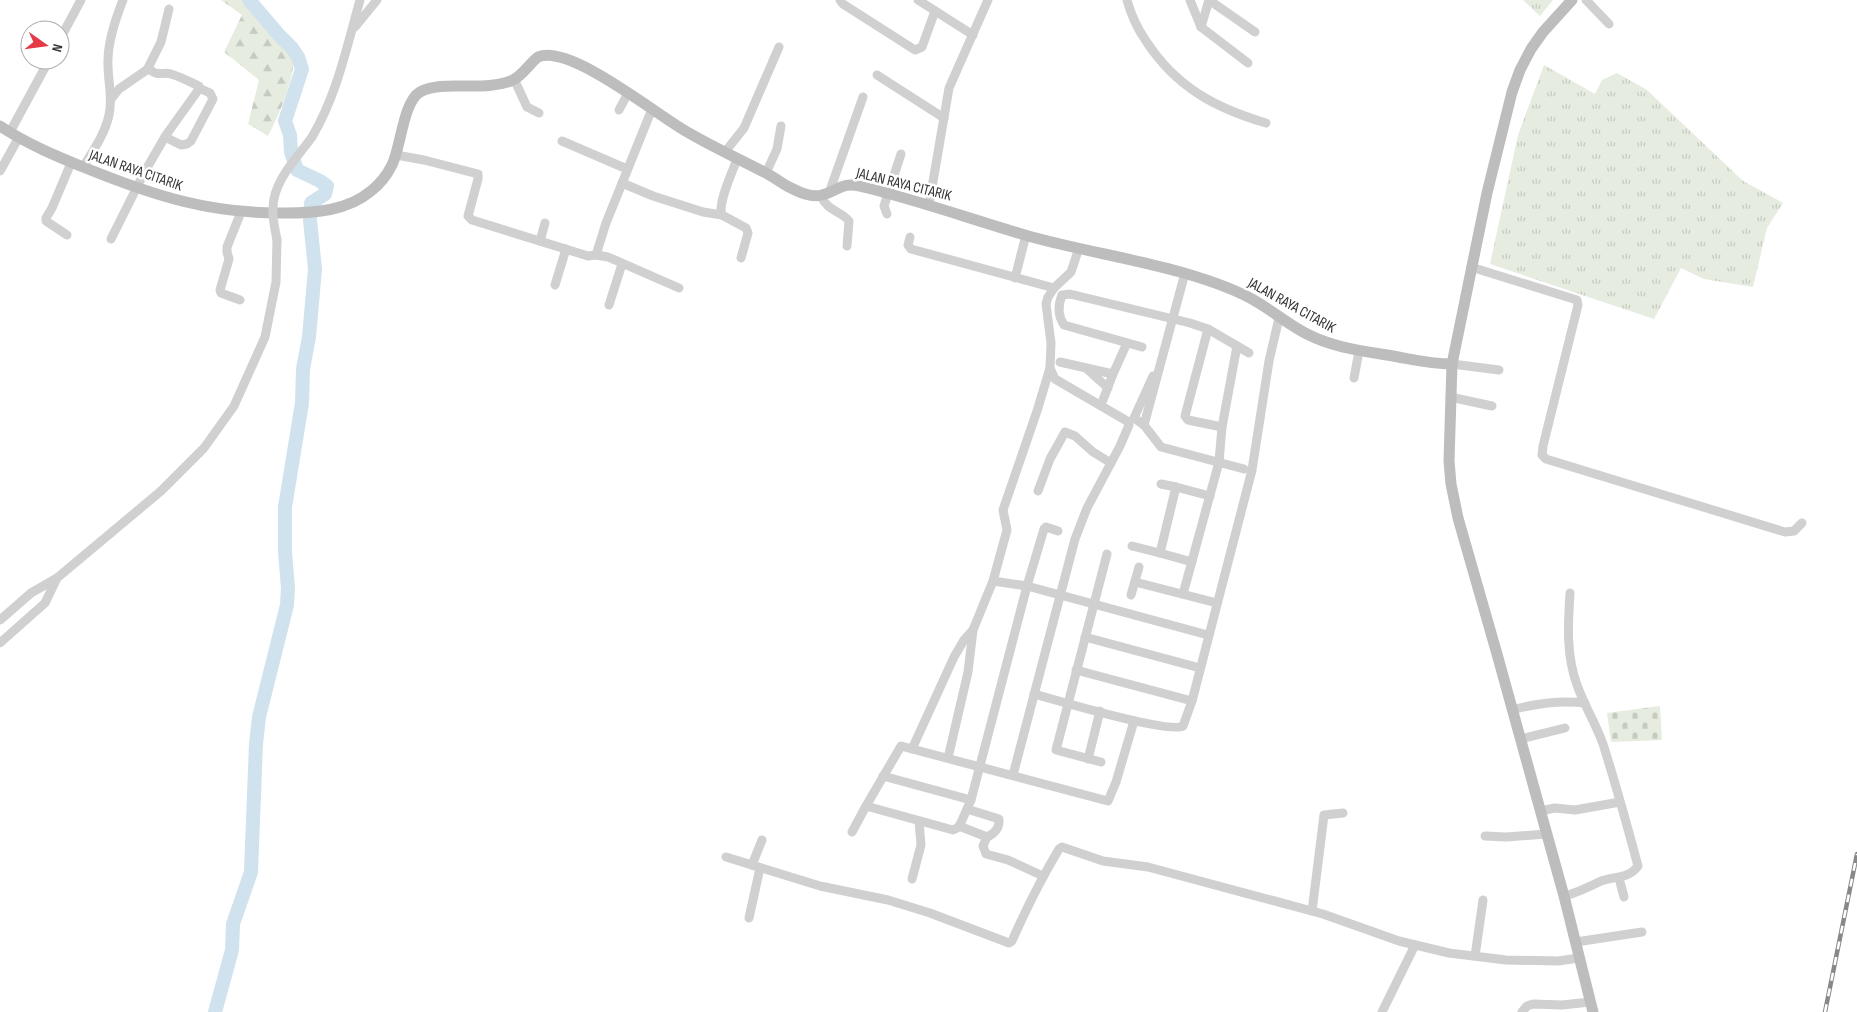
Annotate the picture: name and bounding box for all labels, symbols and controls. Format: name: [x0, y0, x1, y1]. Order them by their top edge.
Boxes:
north arrow: [20, 20, 70, 70]
text: N: [48, 42, 66, 54]
street label: JALAN RAYA CITARIK: [86, 145, 185, 195]
street label: JALAN RAYA CITARIK: [853, 163, 954, 206]
street label: JALAN RAYA CITARIK: [1244, 273, 1339, 337]

